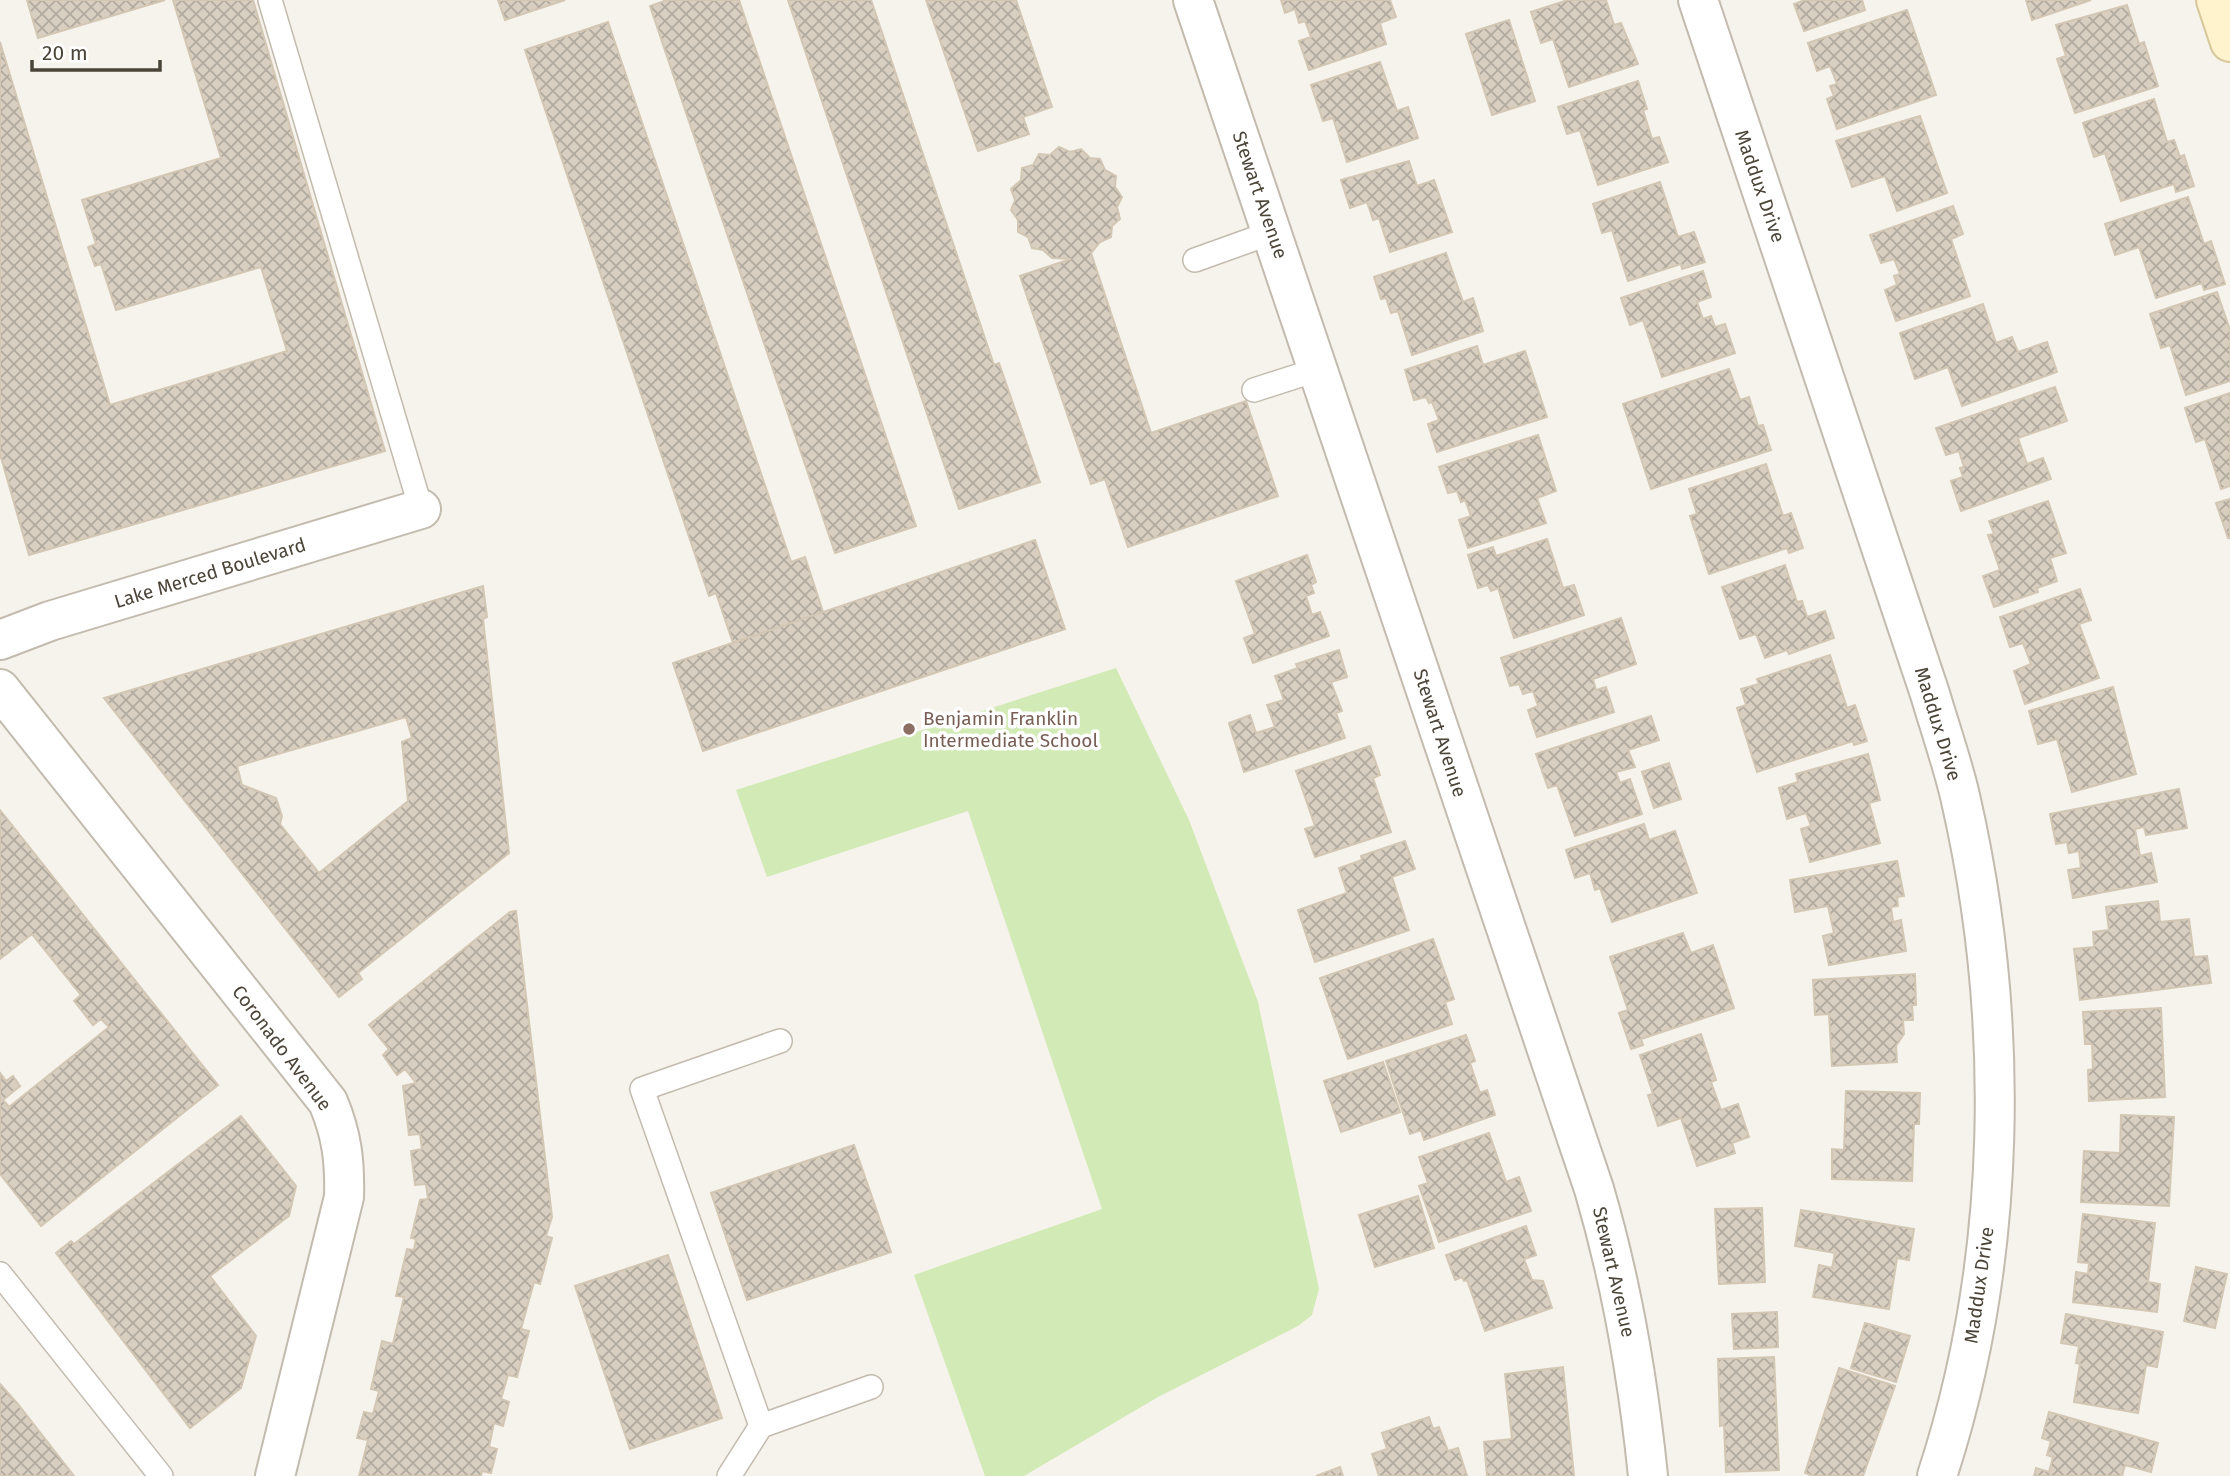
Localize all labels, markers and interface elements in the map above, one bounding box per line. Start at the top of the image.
scale bar [32,28,159,72]
text: 20 m [42,40,88,66]
street label: Maddux Drive [1730,127,1790,245]
street label: Stewart Avenue [1227,128,1293,262]
street label: Lake Merced Boulevard [112,533,308,613]
street label: Maddux Drive [1910,664,1966,784]
street label: Stewart Avenue [1408,666,1472,800]
place label: Benjamin Franklin Intermediate School [923,707,1098,752]
marker: Benjamin Franklin Intermediate School [901,721,917,737]
street label: Coronado Avenue [227,981,337,1115]
street label: Stewart Avenue [1588,1204,1640,1340]
street label: Maddux Drive [1959,1225,1999,1345]

